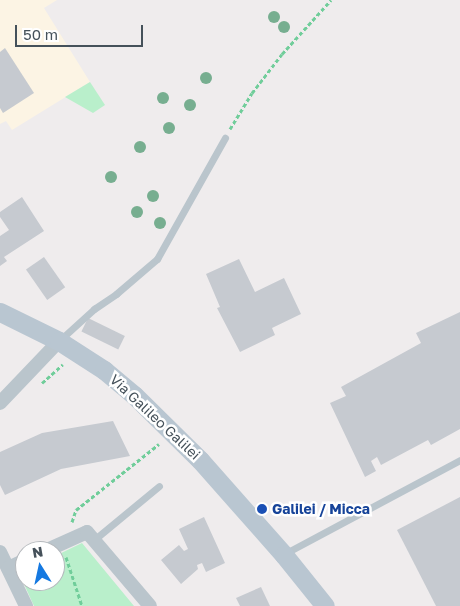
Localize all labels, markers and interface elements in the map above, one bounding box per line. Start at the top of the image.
scale bar [18,15,145,47]
text: 50 m [23,25,58,43]
street label: Via Galileo Galilei [106,371,204,463]
place label: Galilei / Micca [272,501,370,517]
marker: Galilei / Micca [256,503,268,515]
north arrow [15,541,65,591]
text: N [31,542,44,561]

